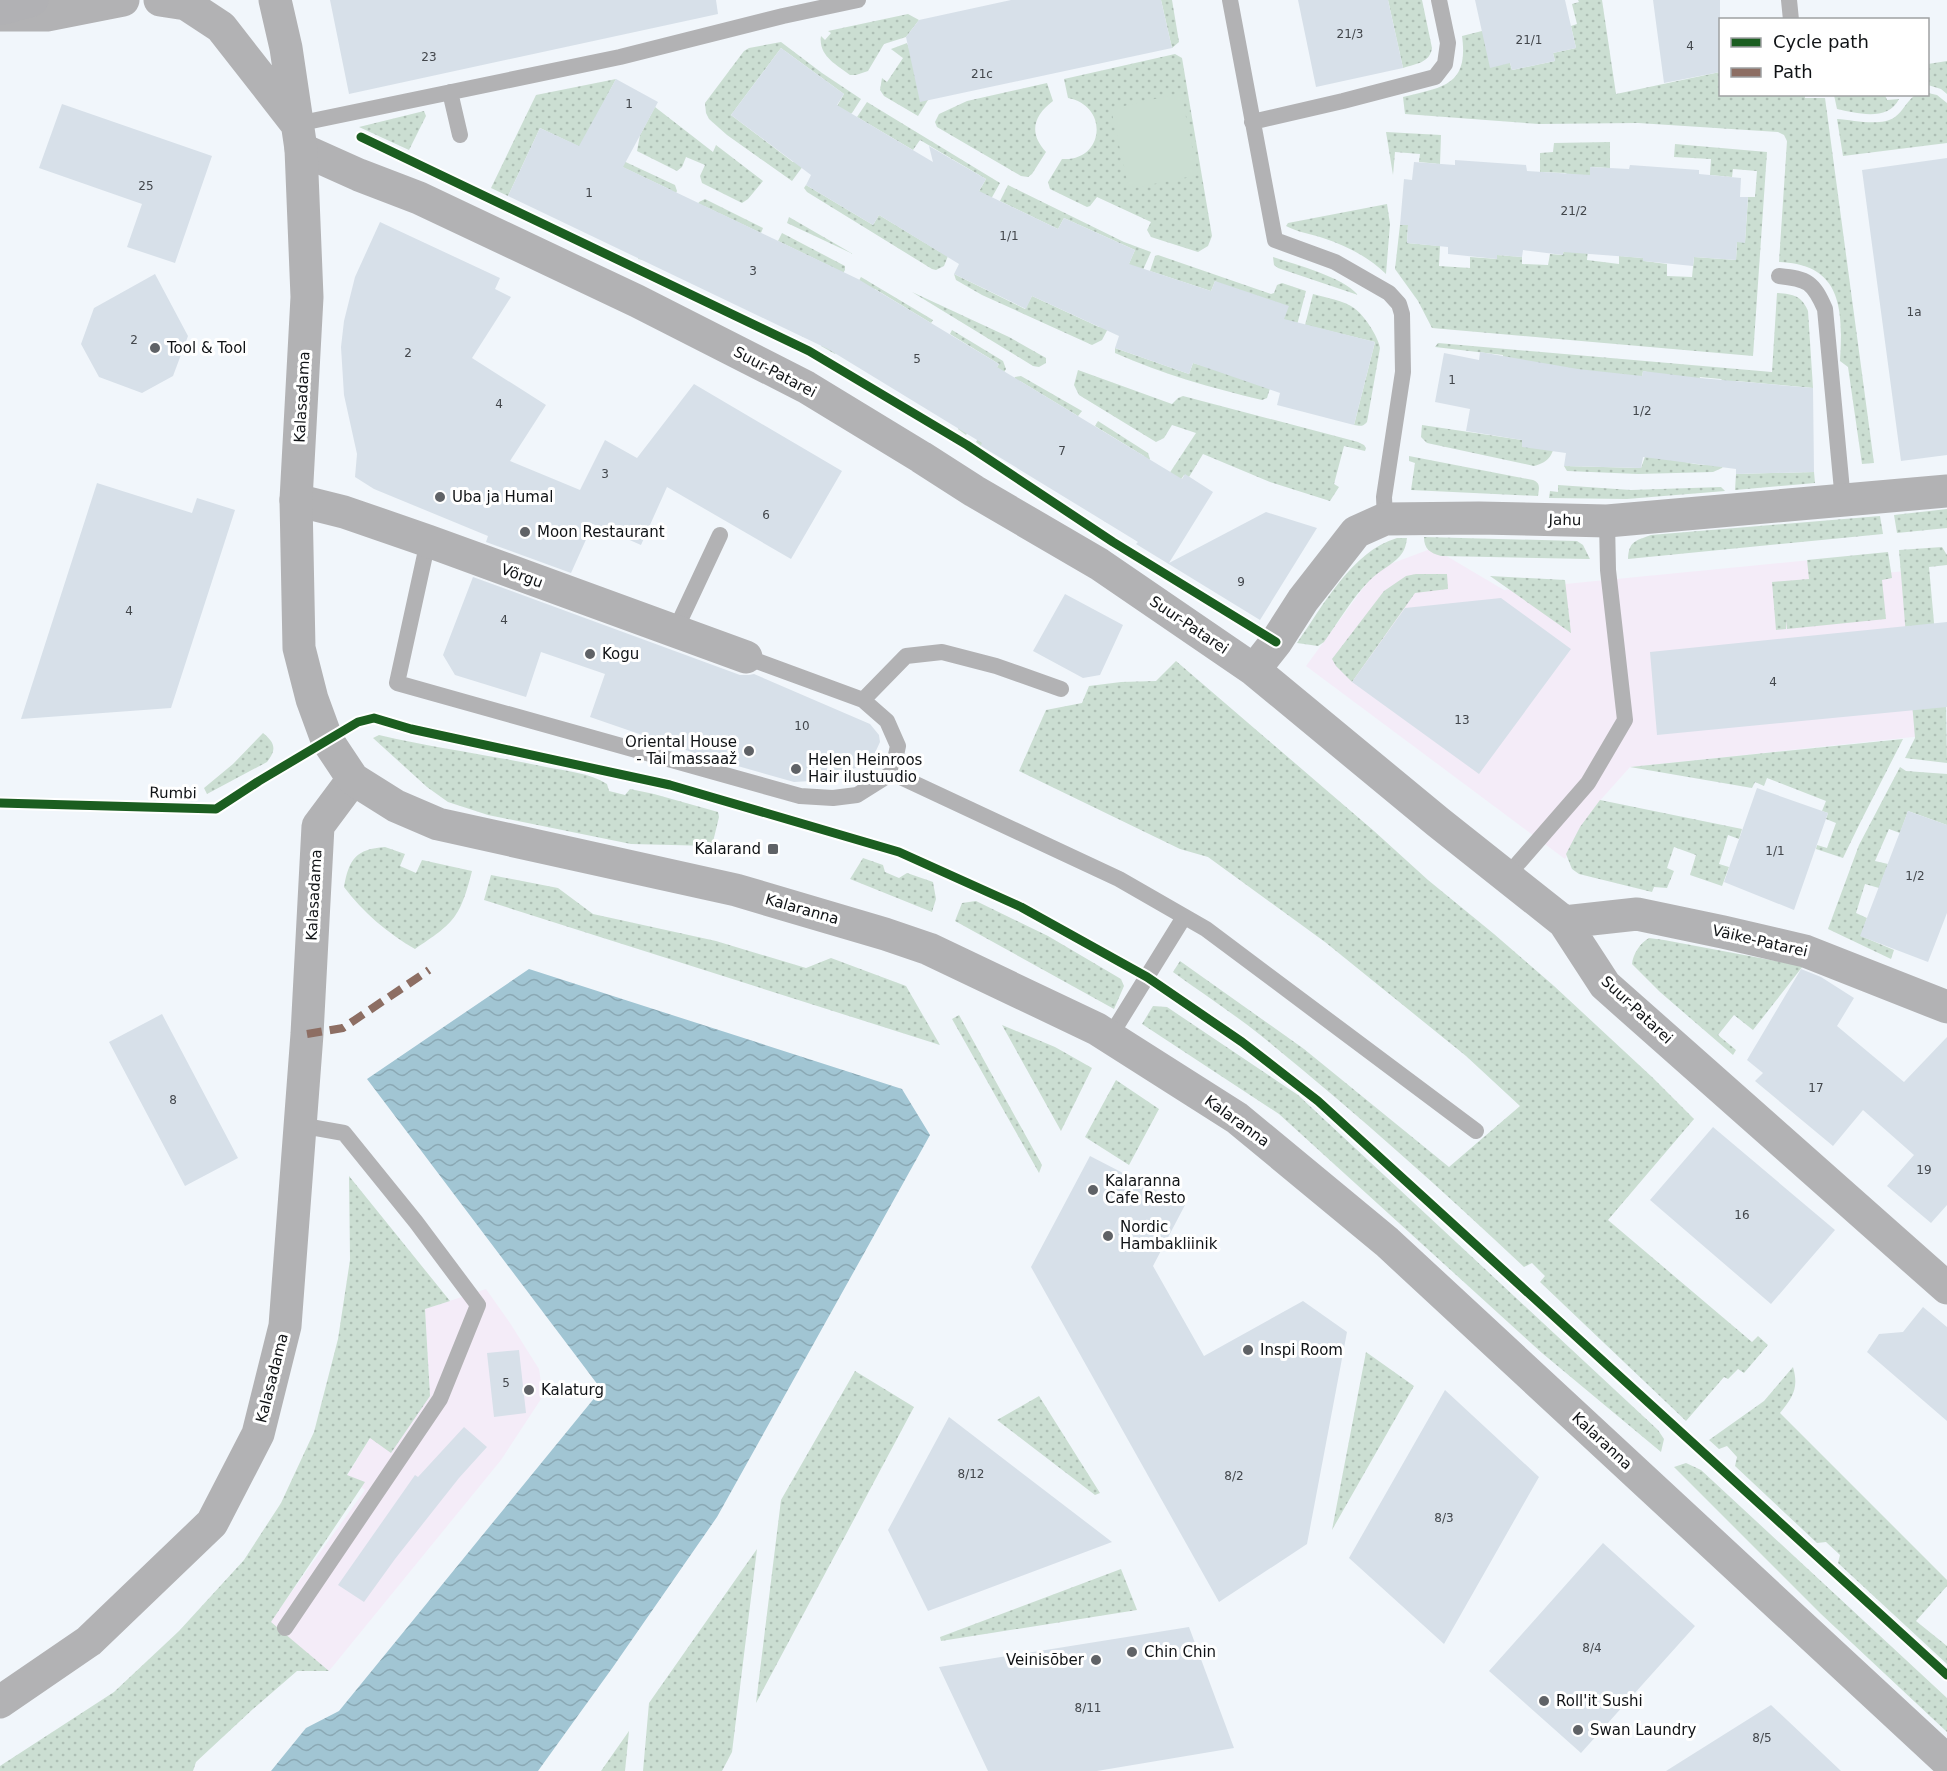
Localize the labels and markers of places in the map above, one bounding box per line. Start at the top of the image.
place label: Tool & Tool [166,339,247,357]
marker: Tool & Tool [148,341,162,355]
place label: Uba ja Humal [452,488,553,506]
marker: Uba ja Humal [433,490,447,504]
place label: Moon Restaurant [537,523,665,541]
marker: Moon Restaurant [518,525,532,539]
place label: Kogu [602,645,639,663]
marker: Kogu [583,647,597,661]
place label: Oriental House - Tai massaaž [625,733,737,768]
marker: Oriental House - Tai massaaž [742,744,756,758]
place label: Helen Heinroos Hair ilustuudio [808,751,923,786]
marker: Helen Heinroos Hair ilustuudio [789,762,803,776]
place label: Kalarand [694,840,761,858]
marker: Kalarand [766,842,780,856]
place label: Kalaranna Cafe Resto [1105,1172,1186,1207]
marker: Kalaranna Cafe Resto [1086,1183,1100,1197]
place label: Nordic Hambakliinik [1120,1218,1218,1253]
marker: Nordic Hambakliinik [1101,1229,1115,1243]
place label: Inspi Room [1260,1341,1343,1359]
marker: Inspi Room [1241,1343,1255,1357]
place label: Kalaturg [541,1381,604,1399]
marker: Kalaturg [522,1383,536,1397]
place label: Chin Chin [1144,1643,1216,1661]
marker: Chin Chin [1125,1645,1139,1659]
place label: Veinisõber [1006,1651,1085,1669]
marker: Veinisõber [1089,1653,1103,1667]
place label: Roll'it Sushi [1556,1692,1643,1710]
marker: Roll'it Sushi [1537,1694,1551,1708]
place label: Swan Laundry [1590,1721,1697,1739]
marker: Swan Laundry [1571,1723,1585,1737]

